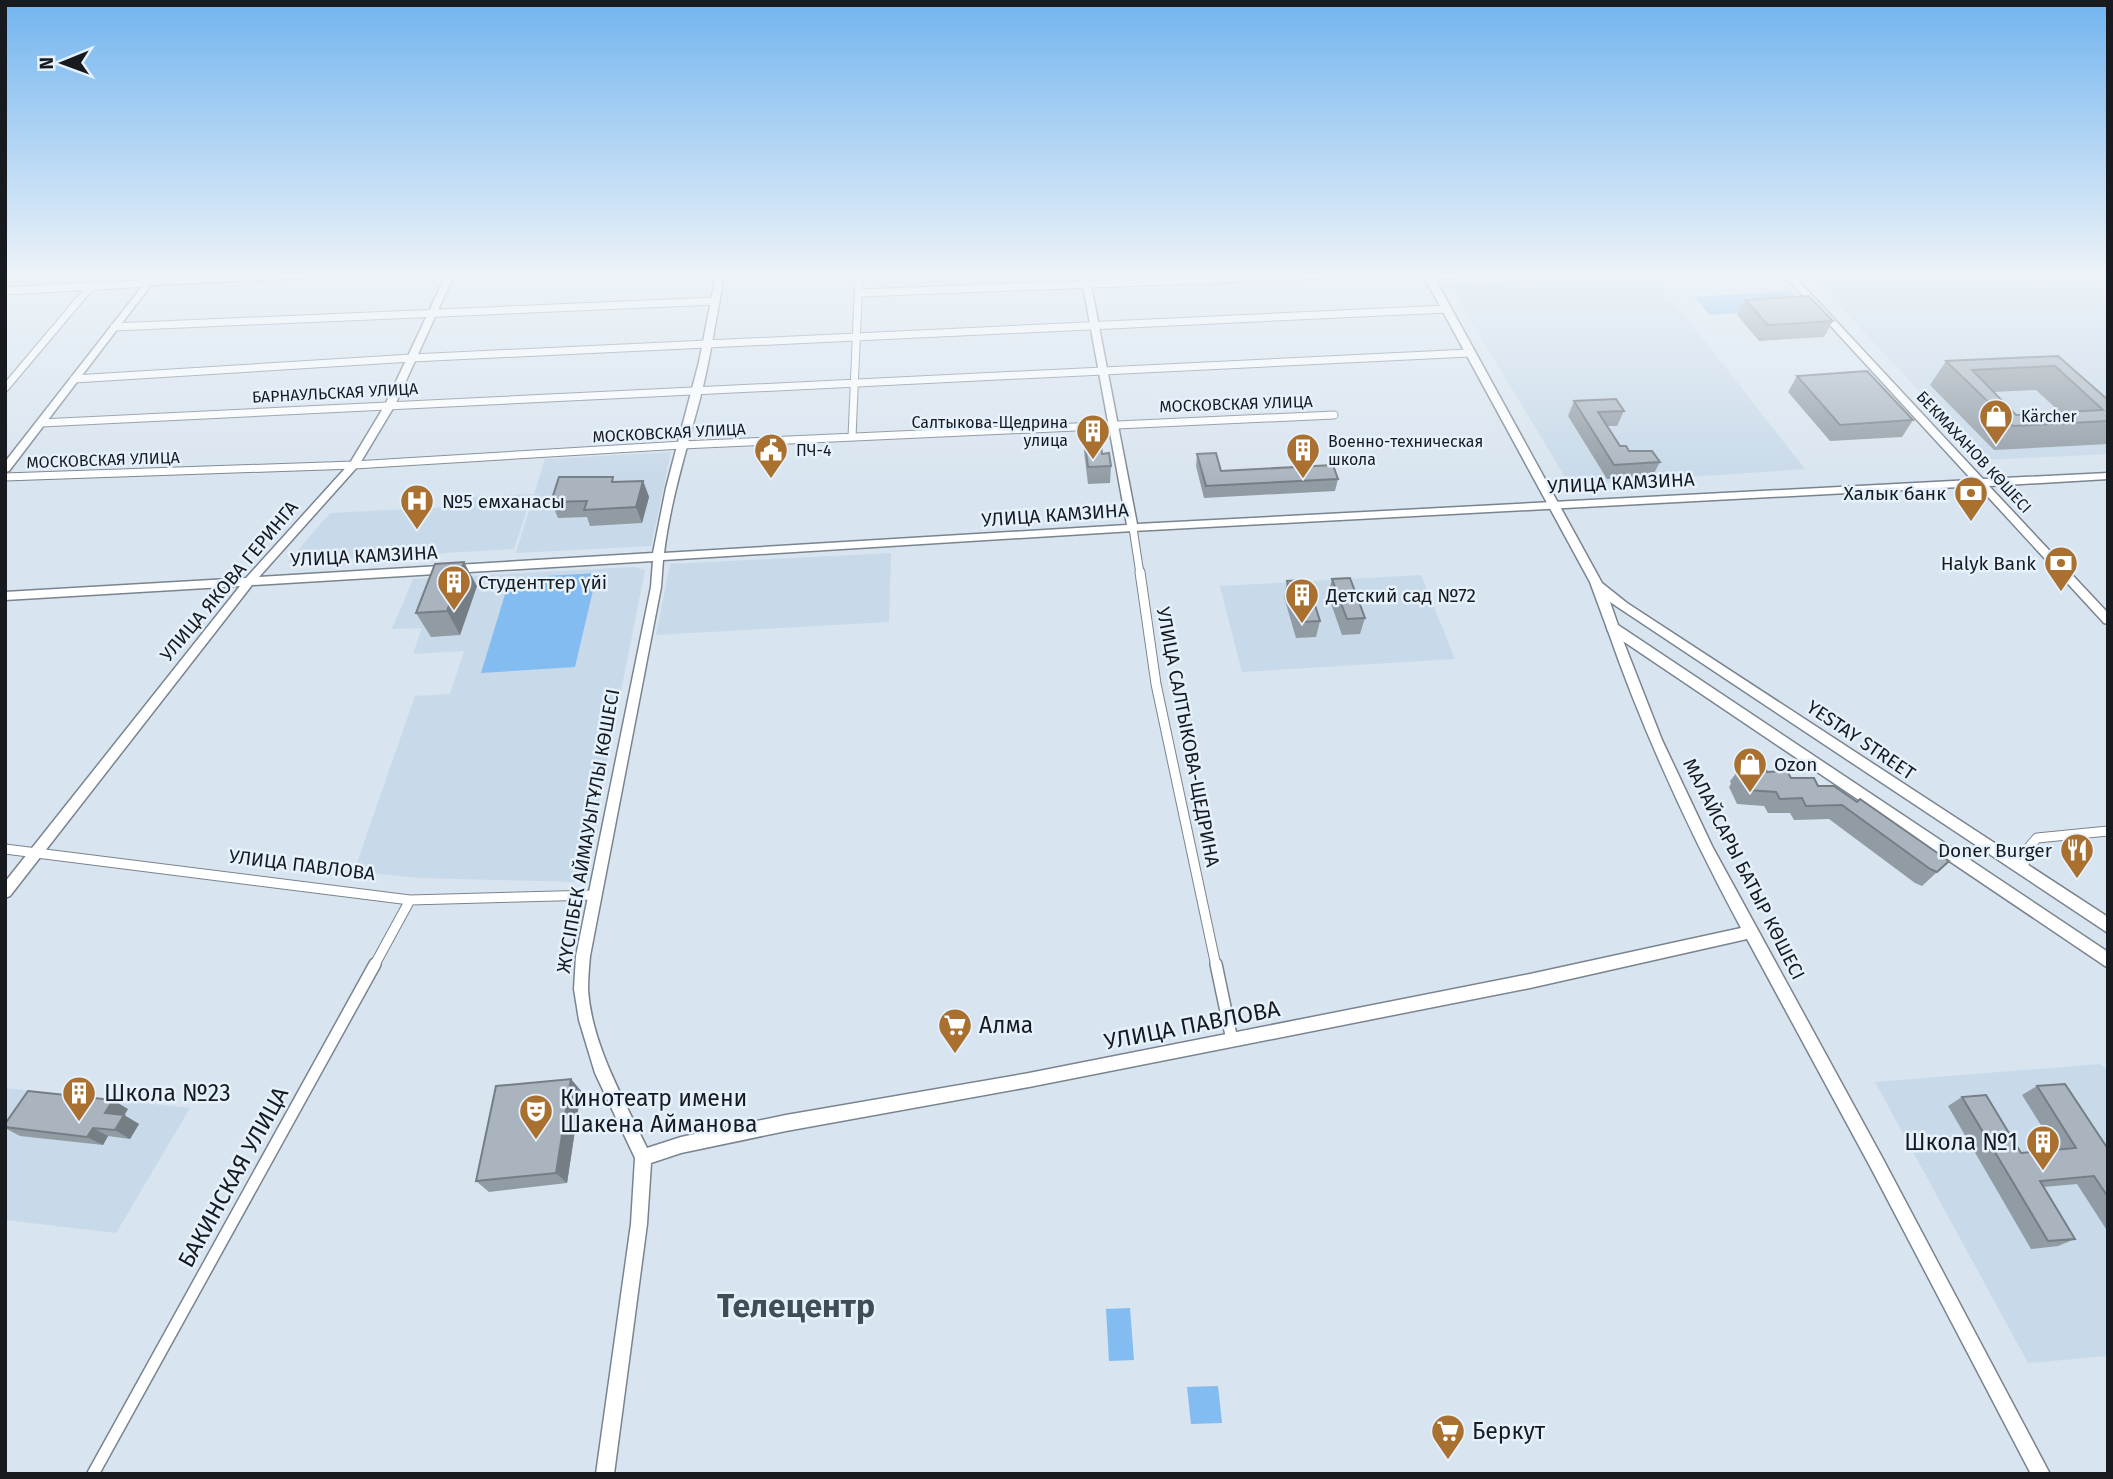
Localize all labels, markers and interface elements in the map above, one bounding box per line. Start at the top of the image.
north arrow [28,28,98,98]
text: N [35,57,58,70]
street label: БАРНАУЛЬСКАЯ УЛИЦА [251,379,419,407]
street label: БЕКМАХАНОВ КӨШЕСІ [1913,387,2035,517]
street label: МОСКОВСКАЯ УЛИЦА [1159,392,1314,416]
shop icon: Kärcher [1977,397,2015,446]
place label: Kärcher [2021,407,2077,426]
building icon: Салтыкова-Щедрина улица [1074,412,1112,461]
place label: Салтыкова-Щедрина улица [911,413,1068,450]
street label: МОСКОВСКАЯ УЛИЦА [592,419,747,447]
public building icon: ПЧ-4 [752,431,790,480]
building icon: Военно-техническая школа [1284,431,1322,480]
place label: Военно-техническая школа [1328,432,1483,469]
place label: ПЧ-4 [796,441,832,460]
street label: МОСКОВСКАЯ УЛИЦА [26,448,181,472]
street label: УЛИЦА КАМЗИНА [1547,468,1695,498]
bank icon: Халык банк [1952,474,1990,523]
hospital icon: №5 емханасы [398,482,436,531]
place label: Халык банк [1843,482,1946,505]
place label: №5 емханасы [442,490,565,513]
street label: УЛИЦА ЯКОВА ГЕРИНГА [155,496,303,666]
street label: УЛИЦА КАМЗИНА [981,498,1129,532]
street label: УЛИЦА КАМЗИНА [290,541,438,571]
bank icon: Halyk Bank [2042,544,2080,593]
place label: Halyk Bank [1941,552,2036,575]
building icon: Студенттер үйі [435,563,473,612]
place label: Студенттер үйі [478,571,607,594]
building icon: Детский сад №72 [1283,576,1321,625]
place label: Детский сад №72 [1325,584,1476,607]
street label: УЛИЦА САЛТЫКОВА-ЩЕДРИНА [1151,605,1225,869]
street label: ЖҮСІПБЕК АЙМАУЫТҰЛЫ КӨШЕСІ [552,687,624,975]
street label: YESTAY STREET [1802,695,1920,785]
shop icon: Ozon [1731,745,1769,794]
place label: Ozon [1774,753,1817,776]
street label: МАЛАЙСАРЫ БАТЫР КӨШЕСІ [1678,755,1810,983]
restaurant icon: Doner Burger [2058,831,2096,880]
place label: Doner Burger [1938,839,2053,862]
street label: УЛИЦА ПАВЛОВА [228,845,377,885]
street label: УЛИЦА ПАВЛОВА [1102,994,1283,1056]
supermarket icon: Алма [936,1006,974,1055]
place label: Алма [979,1011,1033,1039]
building icon: Школа №23 [60,1074,98,1123]
place label: Школа №23 [104,1079,231,1107]
street label: БАКИНСКАЯ УЛИЦА [172,1081,295,1272]
place label: Кинотеатр имени Шакена Айманова [560,1084,758,1138]
theatre icon: Кинотеатр имени Шакена Айманова [517,1092,555,1141]
building icon: Школа №1 [2024,1123,2062,1172]
place label: Школа №1 [1904,1128,2018,1156]
district label: Телецентр [717,1287,875,1325]
supermarket icon: Беркут [1429,1412,1467,1461]
place label: Беркут [1472,1417,1546,1445]

